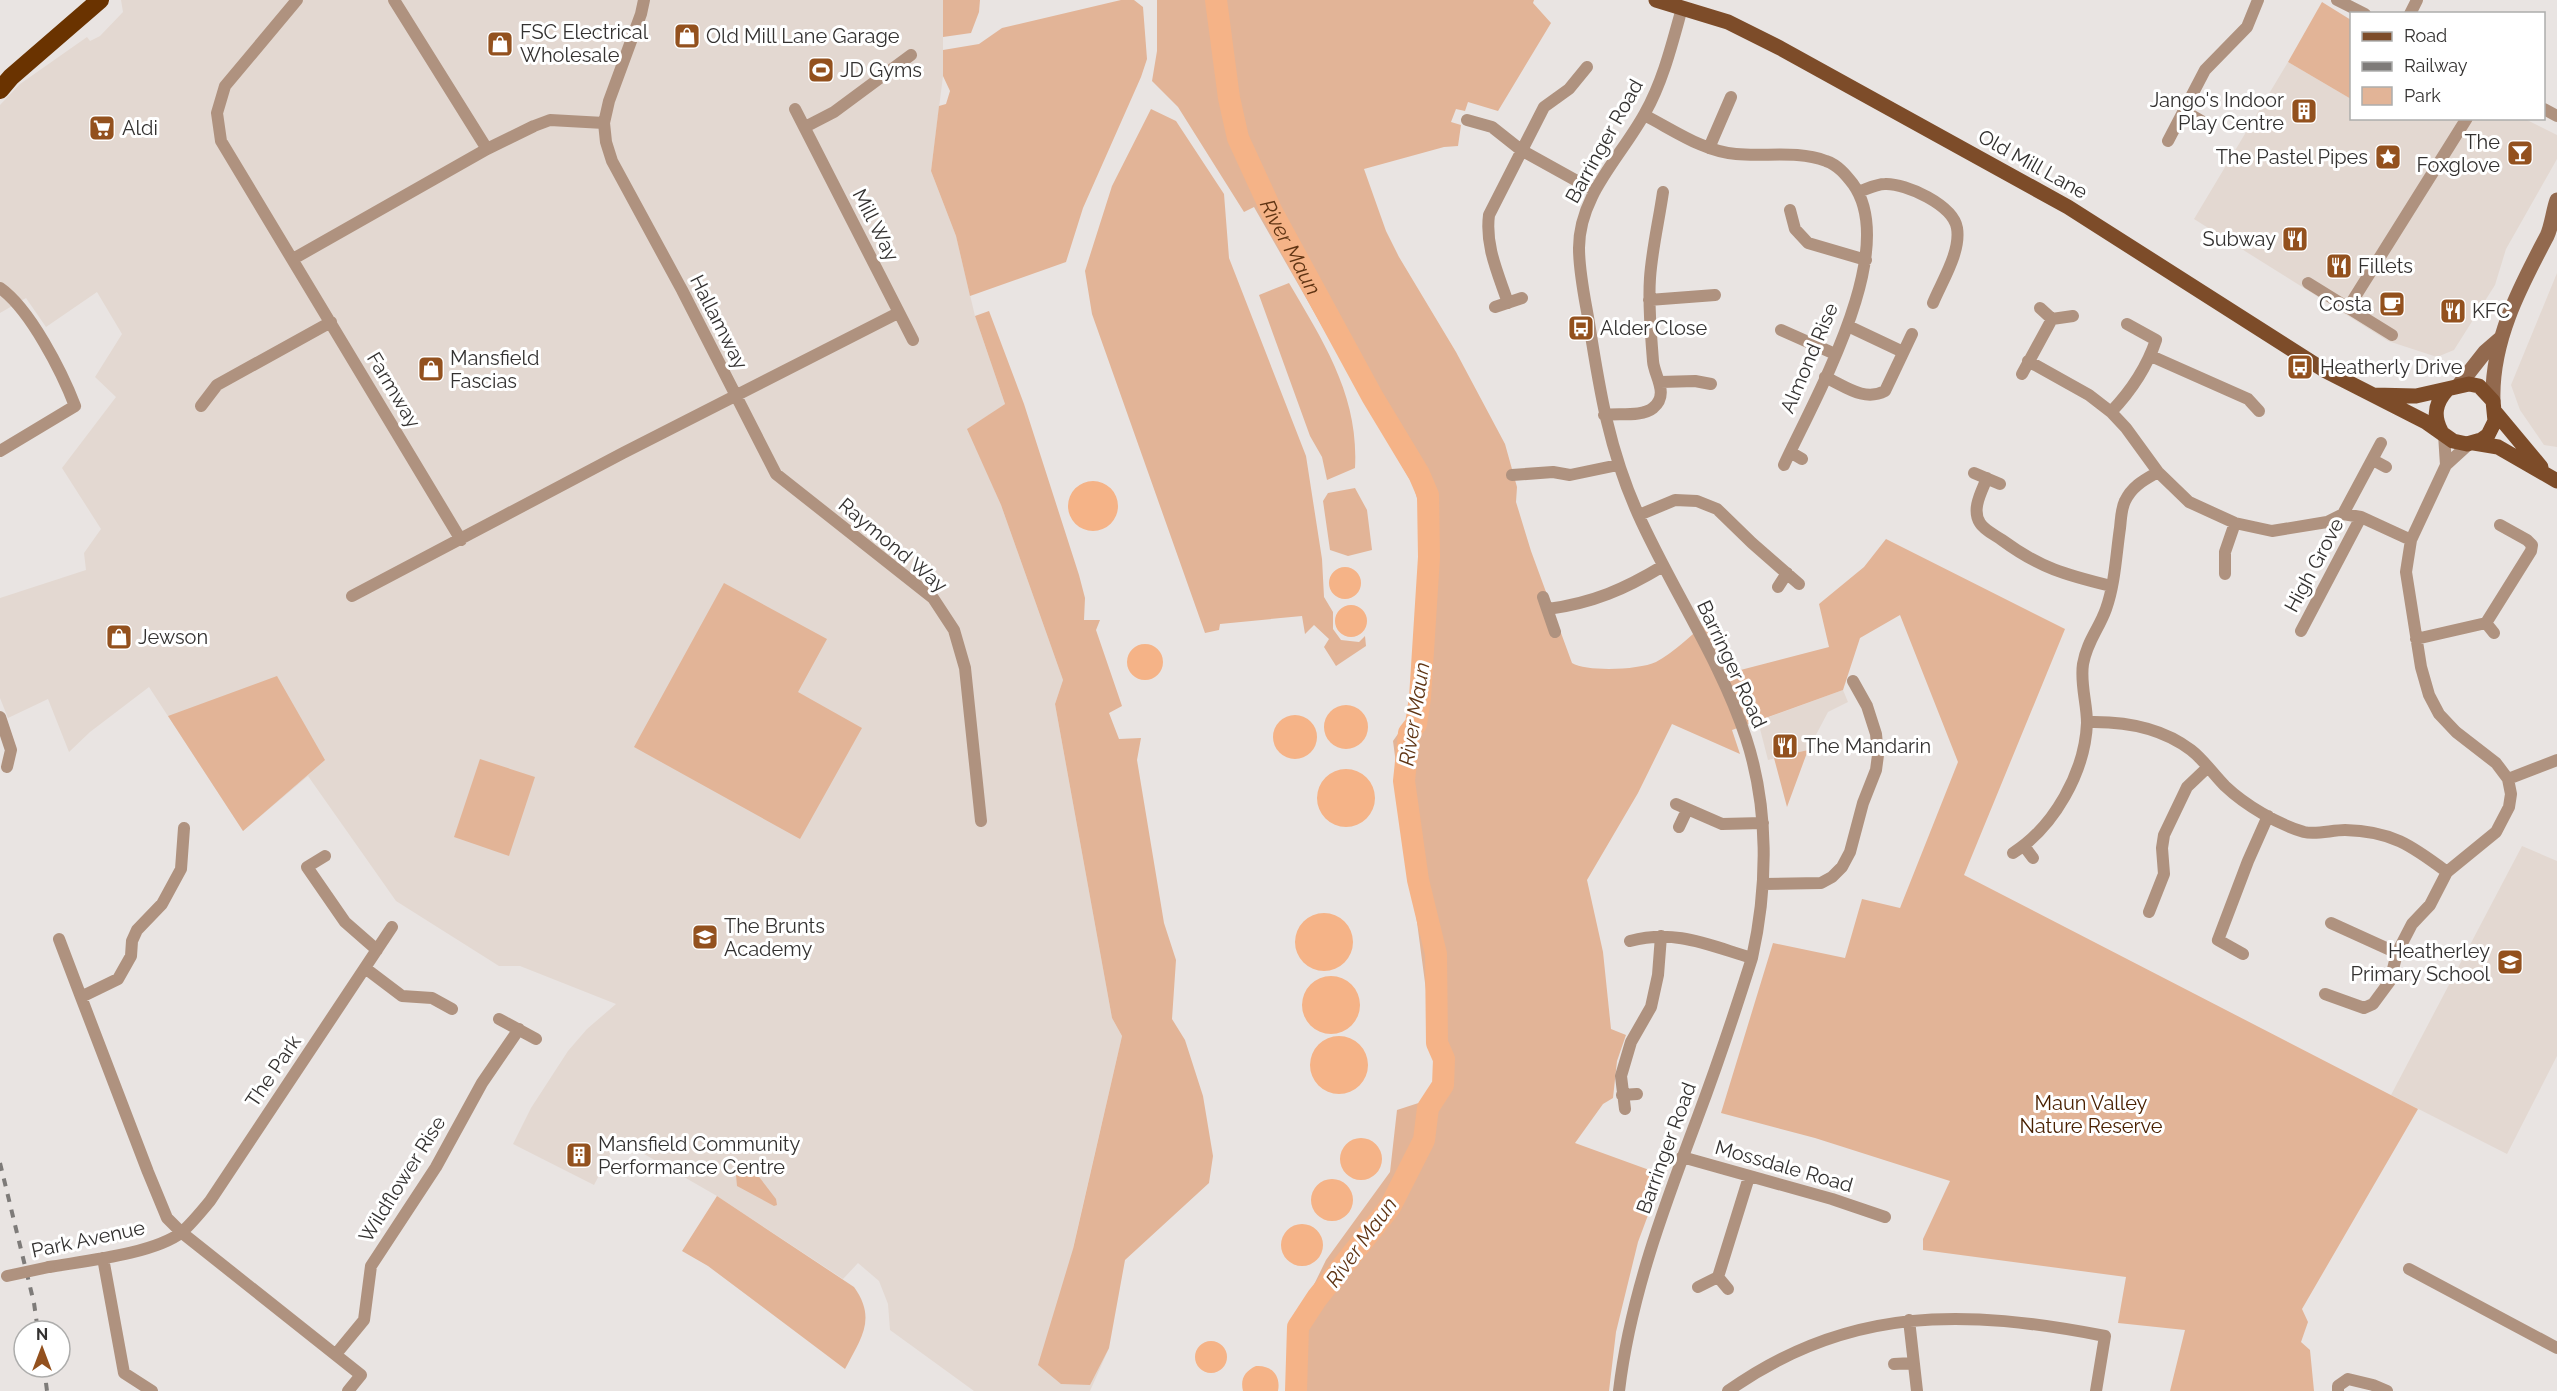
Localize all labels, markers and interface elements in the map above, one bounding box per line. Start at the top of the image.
legend [2350,12,2545,120]
place label: FSC Electrical Wholesale [520,20,649,67]
shop icon: Old Mill Lane Garage [672,21,702,51]
place label: Old Mill Lane Garage [706,24,900,48]
text: Road [2404,25,2447,46]
shop icon: FSC Electrical Wholesale [485,29,515,59]
sports icon: JD Gyms [806,55,836,85]
text: Railway [2404,55,2468,76]
place label: JD Gyms [840,58,922,82]
street label: Barringer Road [1560,75,1648,207]
text: Park [2404,85,2441,106]
place label: Jango's Indoor Play Centre [2150,88,2284,135]
building icon: Jango's Indoor Play Centre [2289,96,2319,126]
supermarket icon: Aldi [87,113,117,143]
place label: Aldi [122,116,158,140]
street label: Old Mill Lane [1974,124,2092,204]
place label: The Foxglove [2416,130,2500,177]
bar icon: The Foxglove [2505,138,2535,168]
place icon: The Pastel Pipes [2373,142,2403,172]
place label: The Pastel Pipes [2216,145,2368,169]
street label: Mill Way [848,185,904,265]
water label: River Maun [1255,195,1327,299]
restaurant icon: Subway [2280,224,2310,254]
place label: Subway [2203,227,2276,251]
restaurant icon: Fillets [2324,251,2354,281]
place label: Fillets [2358,254,2413,278]
street label: Hallamway [685,271,753,373]
cafe icon: Costa [2377,289,2407,319]
place label: Costa [2319,292,2372,316]
restaurant icon: KFC [2438,296,2468,326]
street label: Almond Rise [1775,299,1843,417]
place label: KFC [2472,299,2510,323]
bus stop icon: Alder Close [1566,313,1596,343]
place label: Alder Close [1600,316,1708,340]
place label: Mansfield Fascias [450,346,539,393]
street label: Farmway [362,348,426,432]
bus stop icon: Heatherly Drive [2285,352,2315,382]
shop icon: Mansfield Fascias [416,354,446,384]
place label: Heatherly Drive [2320,355,2463,379]
street label: Raymond Way [834,493,952,597]
street label: High Grove [2279,514,2349,616]
street label: Barringer Road [1692,596,1772,732]
shop icon: Jewson [104,622,134,652]
place label: Jewson [138,625,208,649]
water label: River Maun [1393,660,1435,768]
restaurant icon: The Mandarin [1770,731,1800,761]
place label: The Mandarin [1804,734,1931,758]
place label: The Brunts Academy [724,914,825,961]
school or university icon: The Brunts Academy [690,922,720,952]
place label: Heatherley Primary School [2350,939,2491,986]
school or university icon: Heatherley Primary School [2495,947,2525,977]
street label: The Park [240,1030,306,1112]
street label: Barringer Road [1631,1079,1701,1217]
park label: Maun Valley Nature Reserve [2019,1091,2163,1138]
street label: Wildflower Rise [354,1111,451,1247]
place label: Mansfield Community Performance Centre [598,1132,800,1179]
street label: Mossdale Road [1712,1135,1856,1197]
building icon: Mansfield Community Performance Centre [564,1140,594,1170]
water label: River Maun [1320,1192,1402,1292]
street label: Park Avenue [29,1215,147,1263]
north arrow [12,1319,72,1379]
text: N [36,1325,48,1344]

